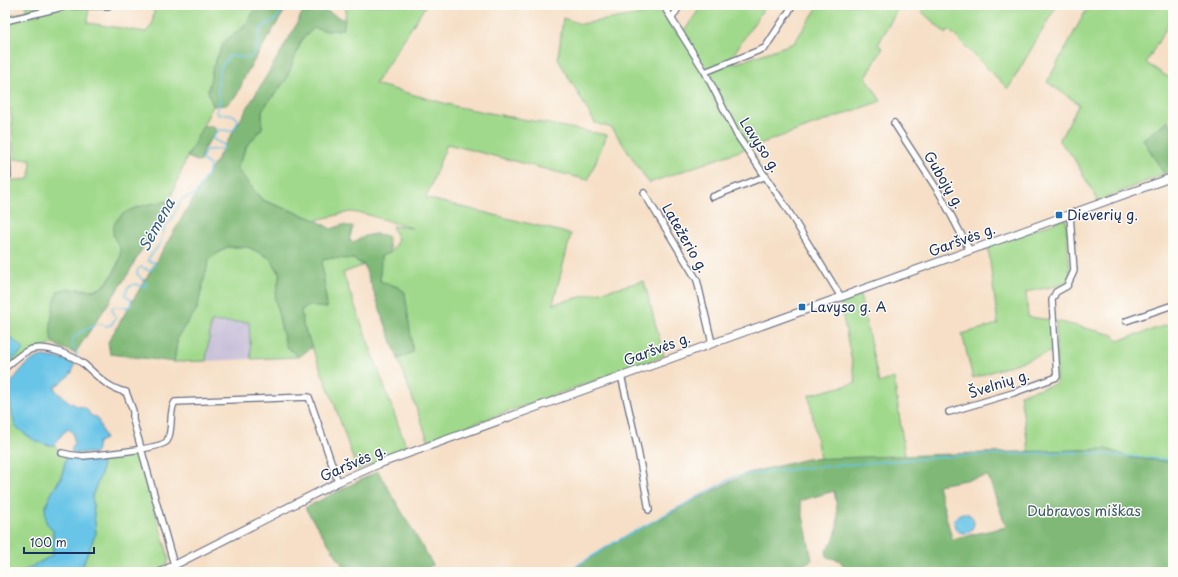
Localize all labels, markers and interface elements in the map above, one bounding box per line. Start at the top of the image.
street label: Lavyso g. [735,113,786,176]
street label: Gubojų g. [919,147,970,212]
water label: Sėmena [132,193,180,255]
street label: Latežerio g. [657,199,714,276]
place label: Dieverių g. [1067,204,1138,225]
marker: Dieverių g. [1054,210,1064,220]
street label: Garšvės g. [925,218,998,261]
place label: Lavyso g. A [810,296,887,317]
marker: Lavyso g. A [797,302,807,312]
street label: Garšvės g. [620,327,693,370]
street label: Švelnių g. [966,364,1032,403]
street label: Garšvės g. [317,439,389,486]
park label: Dubravos miškas [1027,500,1141,521]
scale bar [24,529,94,555]
text: 100 m [30,533,67,551]

